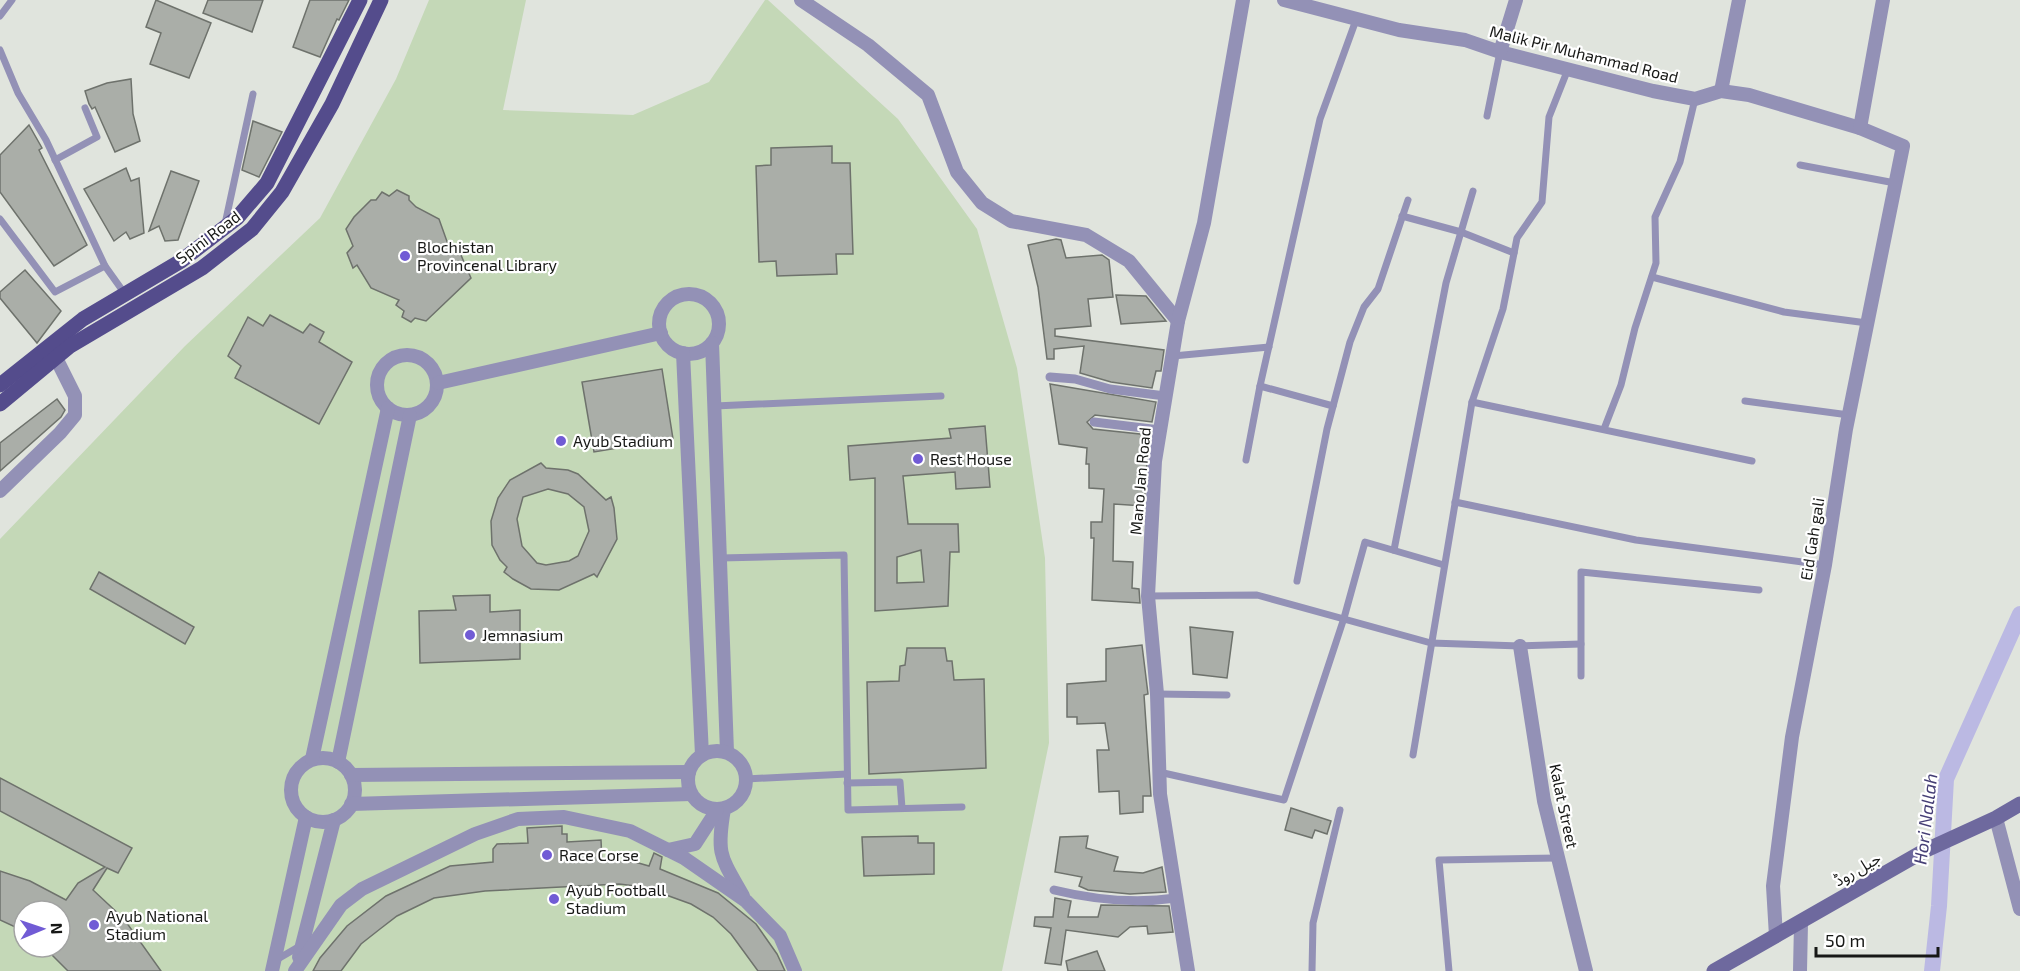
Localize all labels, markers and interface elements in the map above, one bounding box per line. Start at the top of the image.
street label: Malik Pir Muhammad Road [1488,21,1680,86]
street label: Spini Road [172,206,244,267]
place label: Blochistan Provincenal Library [417,237,558,274]
marker: Blochistan Provincenal Library [398,249,412,263]
street label: Mano Jan Road [1125,426,1154,536]
place label: Ayub Stadium [573,431,673,450]
marker: Ayub Stadium [554,434,568,448]
place label: Rest House [930,449,1012,468]
marker: Rest House [911,452,925,466]
street label: Eid Gah gali [1796,496,1827,582]
place label: Jemnasium [482,625,563,644]
marker: Jemnasium [463,628,477,642]
street label: Kalat Street [1546,762,1583,850]
water label: Hori Nallah [1908,772,1942,866]
place label: Race Corse [559,845,639,864]
marker: Race Corse [540,848,554,862]
street label: جیل روڈ [1830,848,1884,890]
place label: Ayub Football Stadium [566,880,666,917]
marker: Ayub Football Stadium [547,892,561,906]
north arrow [12,899,72,959]
place label: Ayub National Stadium [106,906,208,943]
marker: Ayub National Stadium [87,918,101,932]
scale bar [1816,920,1938,958]
text: N [48,922,67,935]
text: 50 m [1825,929,1865,951]

